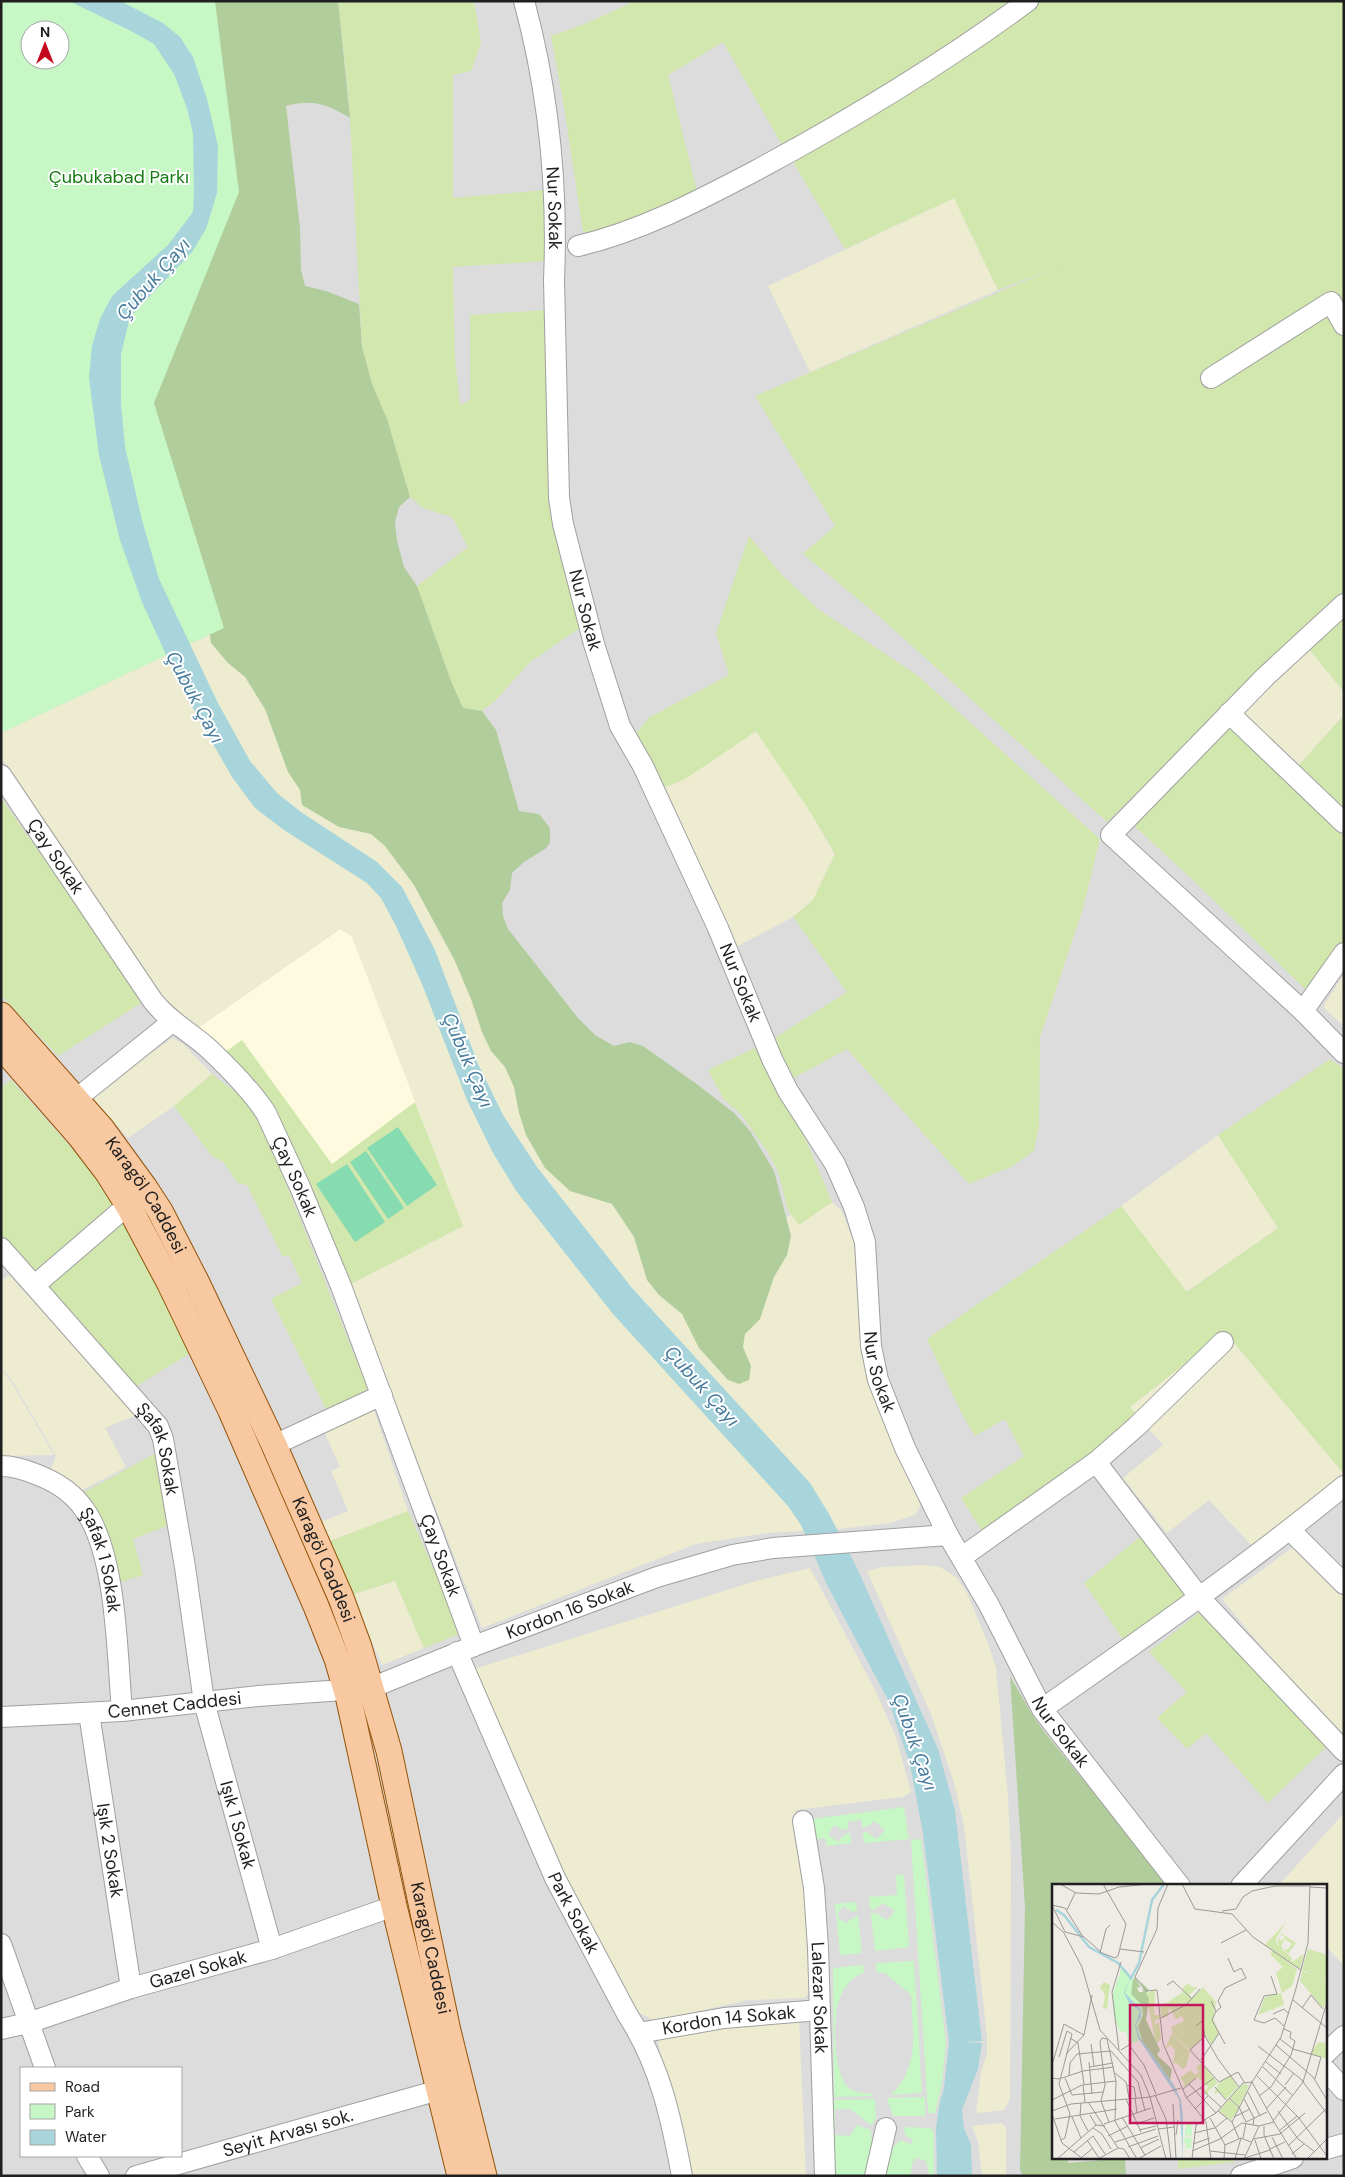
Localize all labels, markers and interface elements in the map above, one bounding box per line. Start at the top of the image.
north arrow [20,20,70,70]
text: N [40,23,50,41]
park label: Çubukabad Parkı [49,165,189,189]
street label: Nur Sokak [540,166,567,250]
water label: Çubuk Çayı [110,233,196,325]
street label: Nur Sokak [563,567,607,654]
water label: Çubuk Çayı [160,647,230,747]
street label: Çay Sokak [22,814,90,899]
street label: Nur Sokak [714,940,768,1026]
water label: Çubuk Çayı [437,1009,499,1111]
street label: Karagöl Caddesi [100,1132,192,1258]
street label: Çay Sokak [266,1132,323,1221]
street label: Nur Sokak [858,1331,902,1416]
water label: Çubuk Çayı [659,1340,745,1432]
street label: Şafak Sokak [131,1397,184,1497]
street label: Karagöl Caddesi [286,1493,361,1626]
street label: Şafak 1 Sokak [74,1502,126,1614]
street label: Çay Sokak [414,1511,467,1600]
street label: Kordon 16 Sokak [503,1575,637,1645]
street label: Cennet Caddesi [107,1686,243,1724]
water label: Çubuk Çayı [887,1690,943,1794]
street label: Nur Sokak [1026,1693,1095,1772]
street label: Işık 1 Sokak [214,1778,261,1872]
street label: Işık 2 Sokak [91,1801,129,1899]
street label: Park Sokak [542,1869,605,1958]
street label: Karagöl Caddesi [405,1880,456,2016]
inset map [1052,1884,1328,2160]
street label: Lalezar Sokak [806,1941,833,2054]
street label: Gazel Sokak [147,1945,249,1994]
street label: Kordon 14 Sokak [660,2000,797,2041]
legend [20,2067,182,2157]
text: Road [65,2077,100,2097]
text: Park [65,2102,95,2122]
street label: Seyit Arvası sok. [220,2103,356,2163]
text: Water [65,2127,107,2147]

